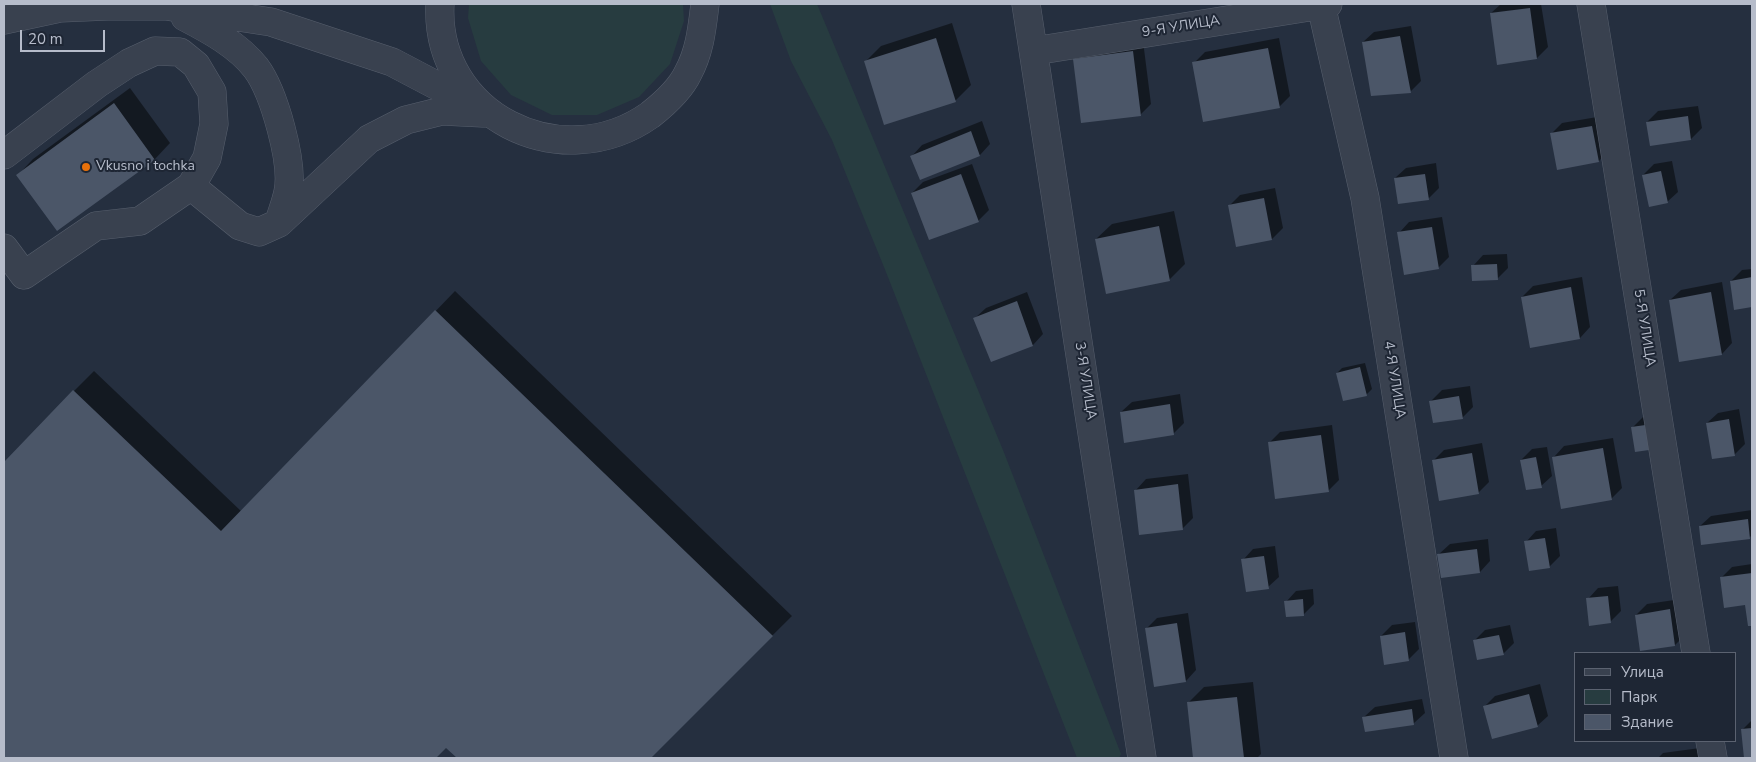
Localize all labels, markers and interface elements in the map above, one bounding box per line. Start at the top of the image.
street label: 9-Я УЛИЦА [1141,13,1221,41]
scale bar [22,20,108,52]
text: 20 m [28,29,63,49]
place label: Vkusno i tochka [96,159,195,175]
marker: Vkusno i tochka [80,161,92,173]
street label: 5-Я УЛИЦА [1630,288,1658,368]
street label: 4-Я УЛИЦА [1380,340,1408,420]
street label: 3-Я УЛИЦА [1071,341,1099,421]
legend [1574,652,1736,742]
text: Улица [1621,662,1664,682]
text: Парк [1621,687,1657,707]
text: Здание [1621,712,1673,732]

